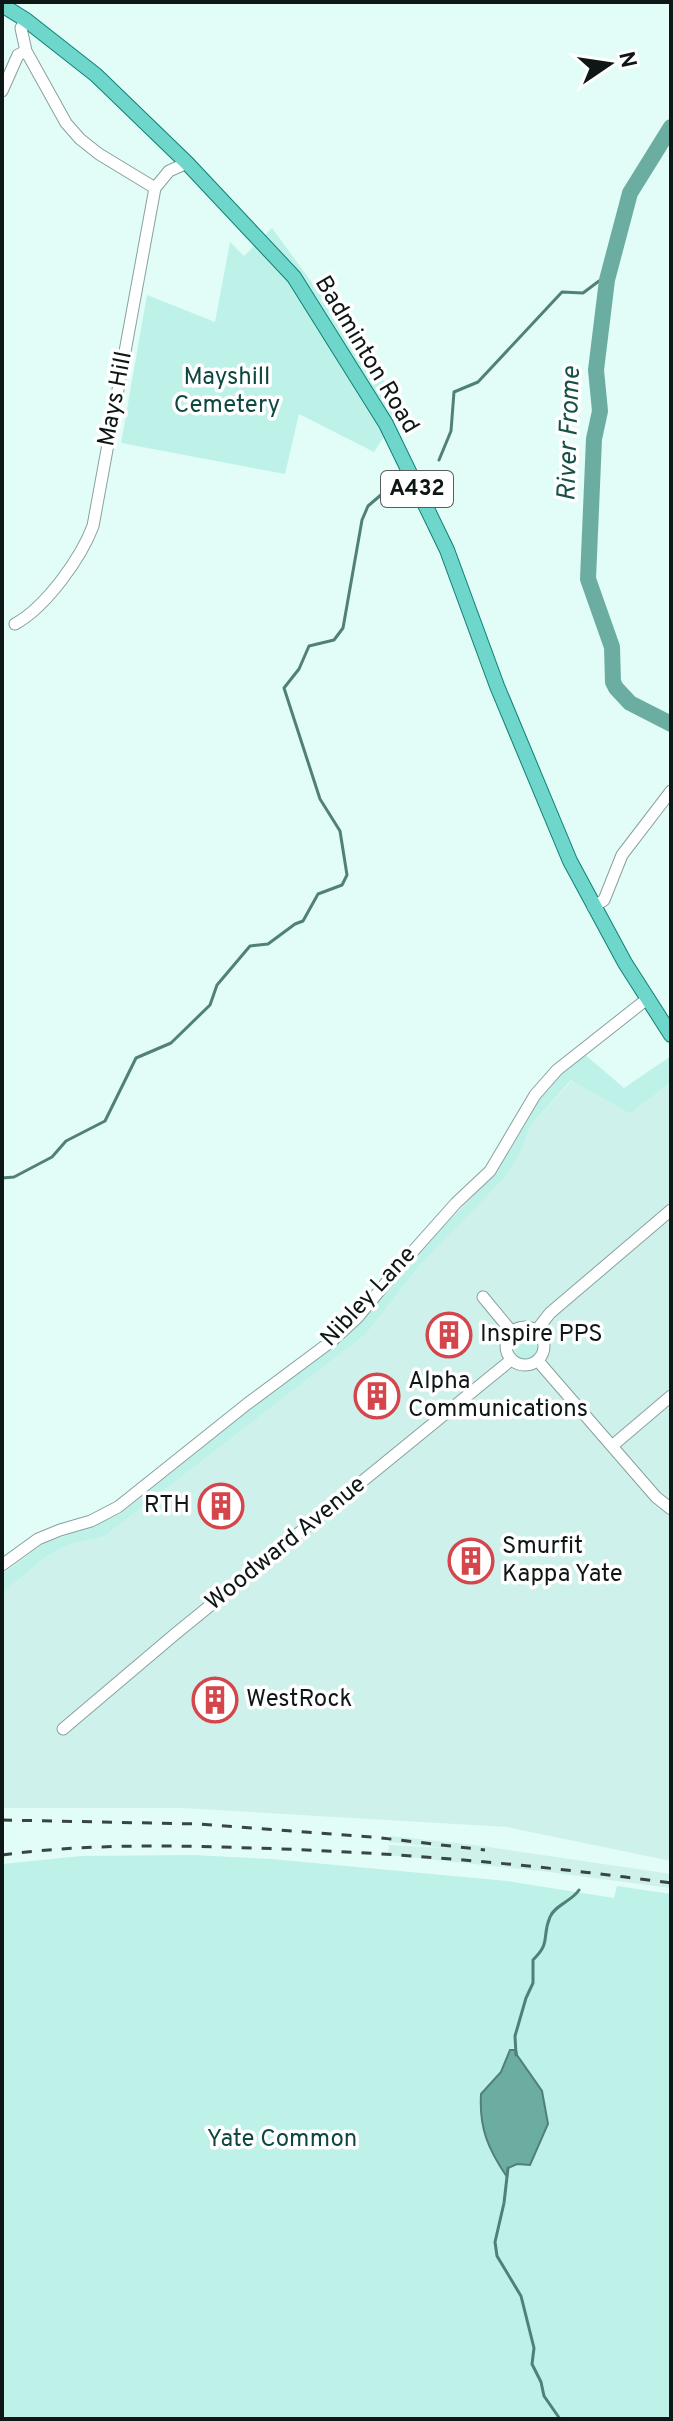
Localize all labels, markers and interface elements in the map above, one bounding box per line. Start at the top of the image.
north arrow [569,24,649,104]
text: N [611,49,641,71]
street label: Badminton Road [307,271,425,439]
street label: Mays Hill [92,349,140,449]
park label: Mayshill Cemetery [174,363,280,421]
water label: River Frome [551,365,589,502]
road number: A432 [381,471,453,507]
street label: Nibley Lane [315,1240,423,1354]
building icon: Inspire PPS [425,1311,473,1359]
place label: Inspire PPS [480,1320,603,1350]
place label: Alpha Communications [408,1367,588,1425]
building icon: Alpha Communications [353,1372,401,1420]
street label: Woodward Avenue [200,1470,372,1618]
building icon: RTH [197,1482,245,1530]
place label: RTH [144,1491,190,1521]
place label: Smurfit Kappa Yate [502,1532,623,1590]
building icon: Smurfit Kappa Yate [447,1537,495,1585]
building icon: WestRock [191,1676,239,1724]
place label: WestRock [246,1685,352,1715]
park label: Yate Common [207,2125,357,2155]

